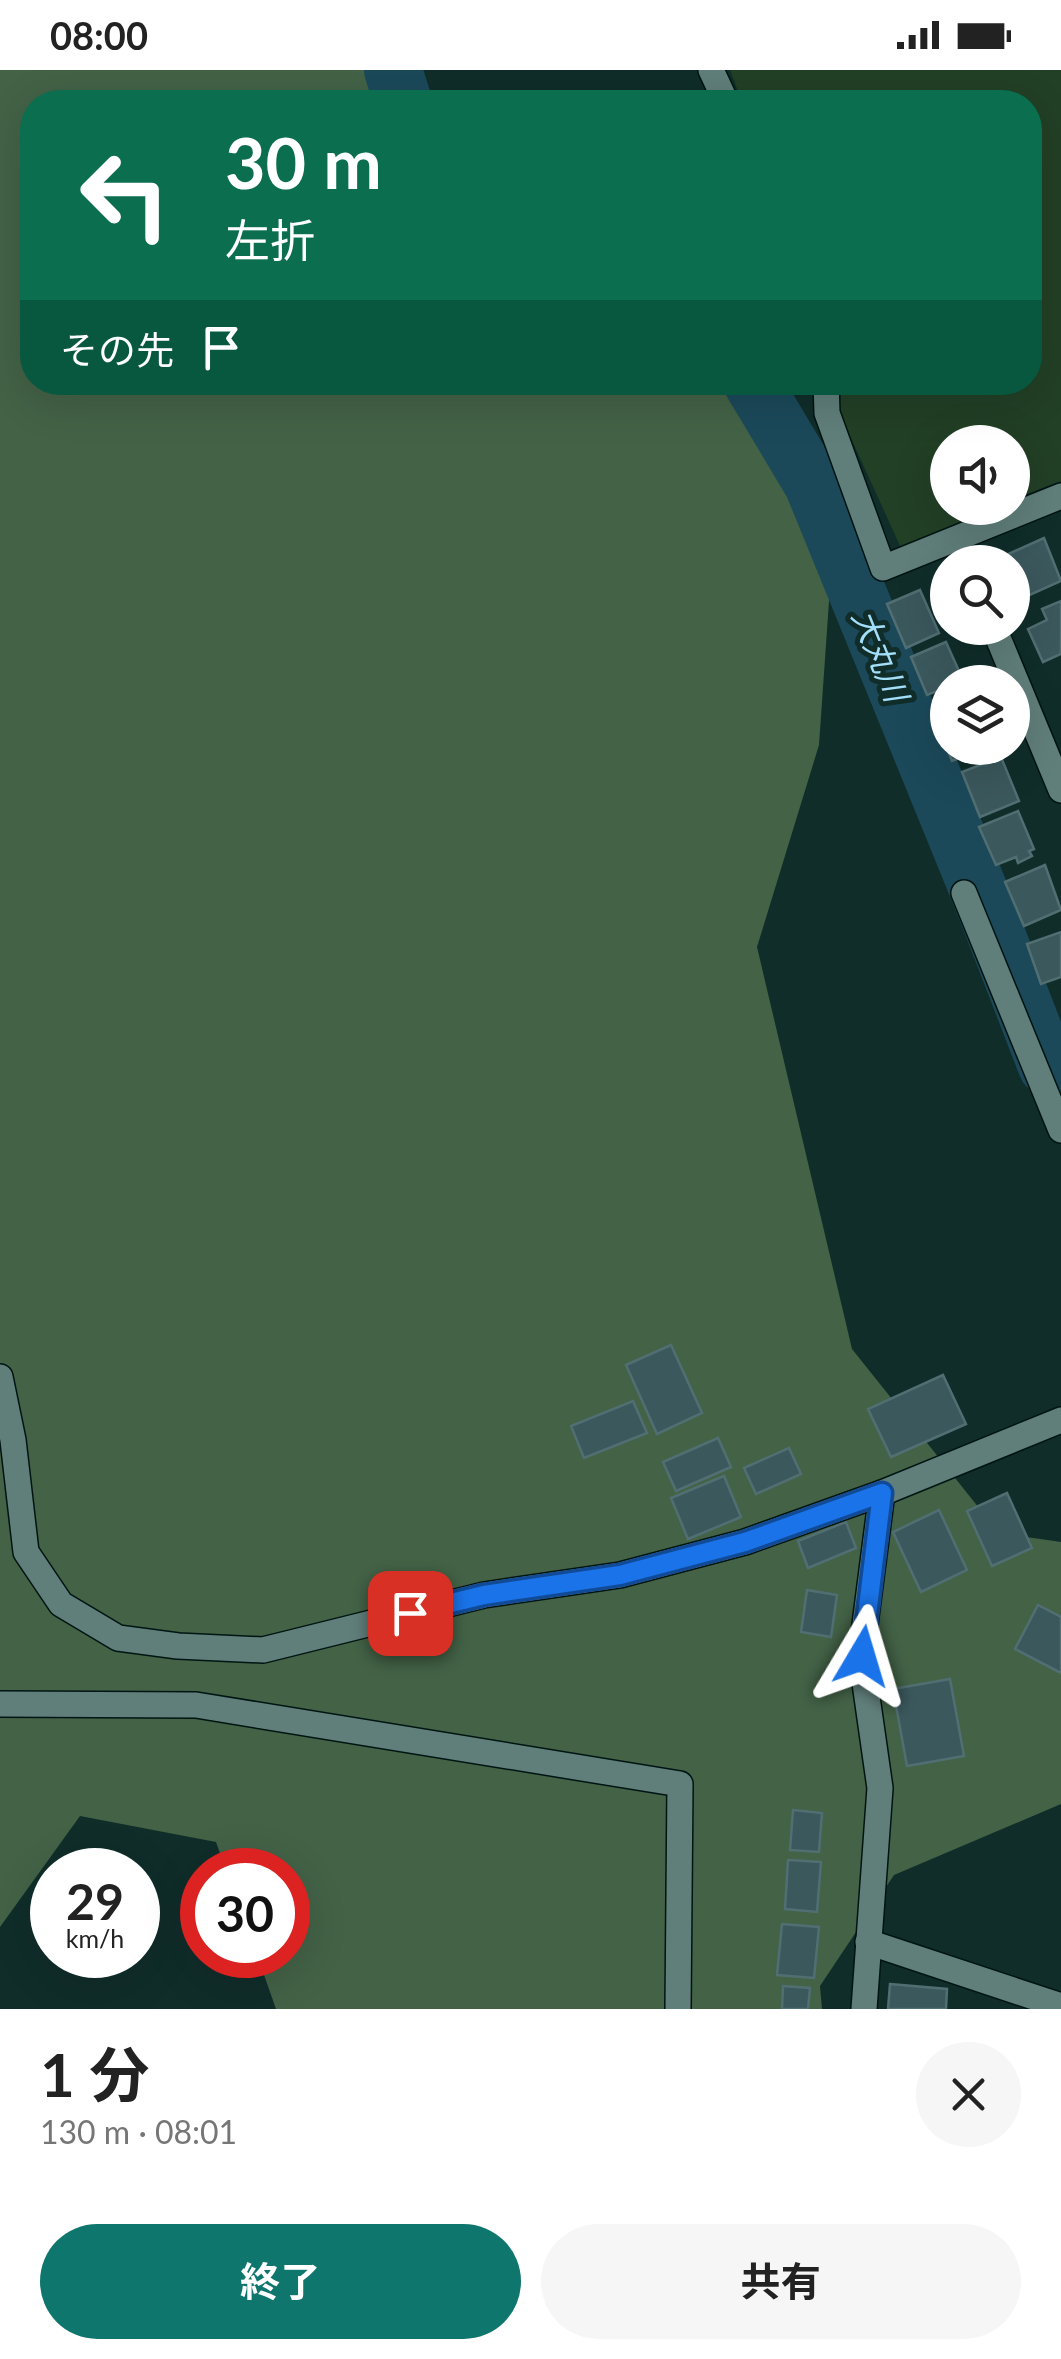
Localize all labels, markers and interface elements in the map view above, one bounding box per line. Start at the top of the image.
text: 08:00 [50,12,148,58]
text: 30 m [225,120,382,204]
icon: left [60,130,190,260]
text: 左折 [225,213,315,267]
icon: arrive [194,320,249,375]
text: その先 [60,326,174,372]
map controls [930,425,1030,765]
button: sound [930,425,1030,525]
button: search [930,545,1030,645]
water label: 大丸川 [845,603,918,710]
button: layers [930,665,1030,765]
pin [368,1571,453,1656]
icon: arrive [383,1586,438,1641]
position arrow [810,1604,914,1708]
speed limit sign: 30 [180,1848,310,1978]
text: 29 [66,1871,124,1931]
text: km/h [66,1923,124,1953]
text: 1 分 [40,2038,149,2110]
button: close [916,2042,1021,2147]
text: 130 m · 08:01 [40,2112,237,2151]
button: 終了 [40,2224,521,2339]
button: 共有 [541,2224,1021,2339]

